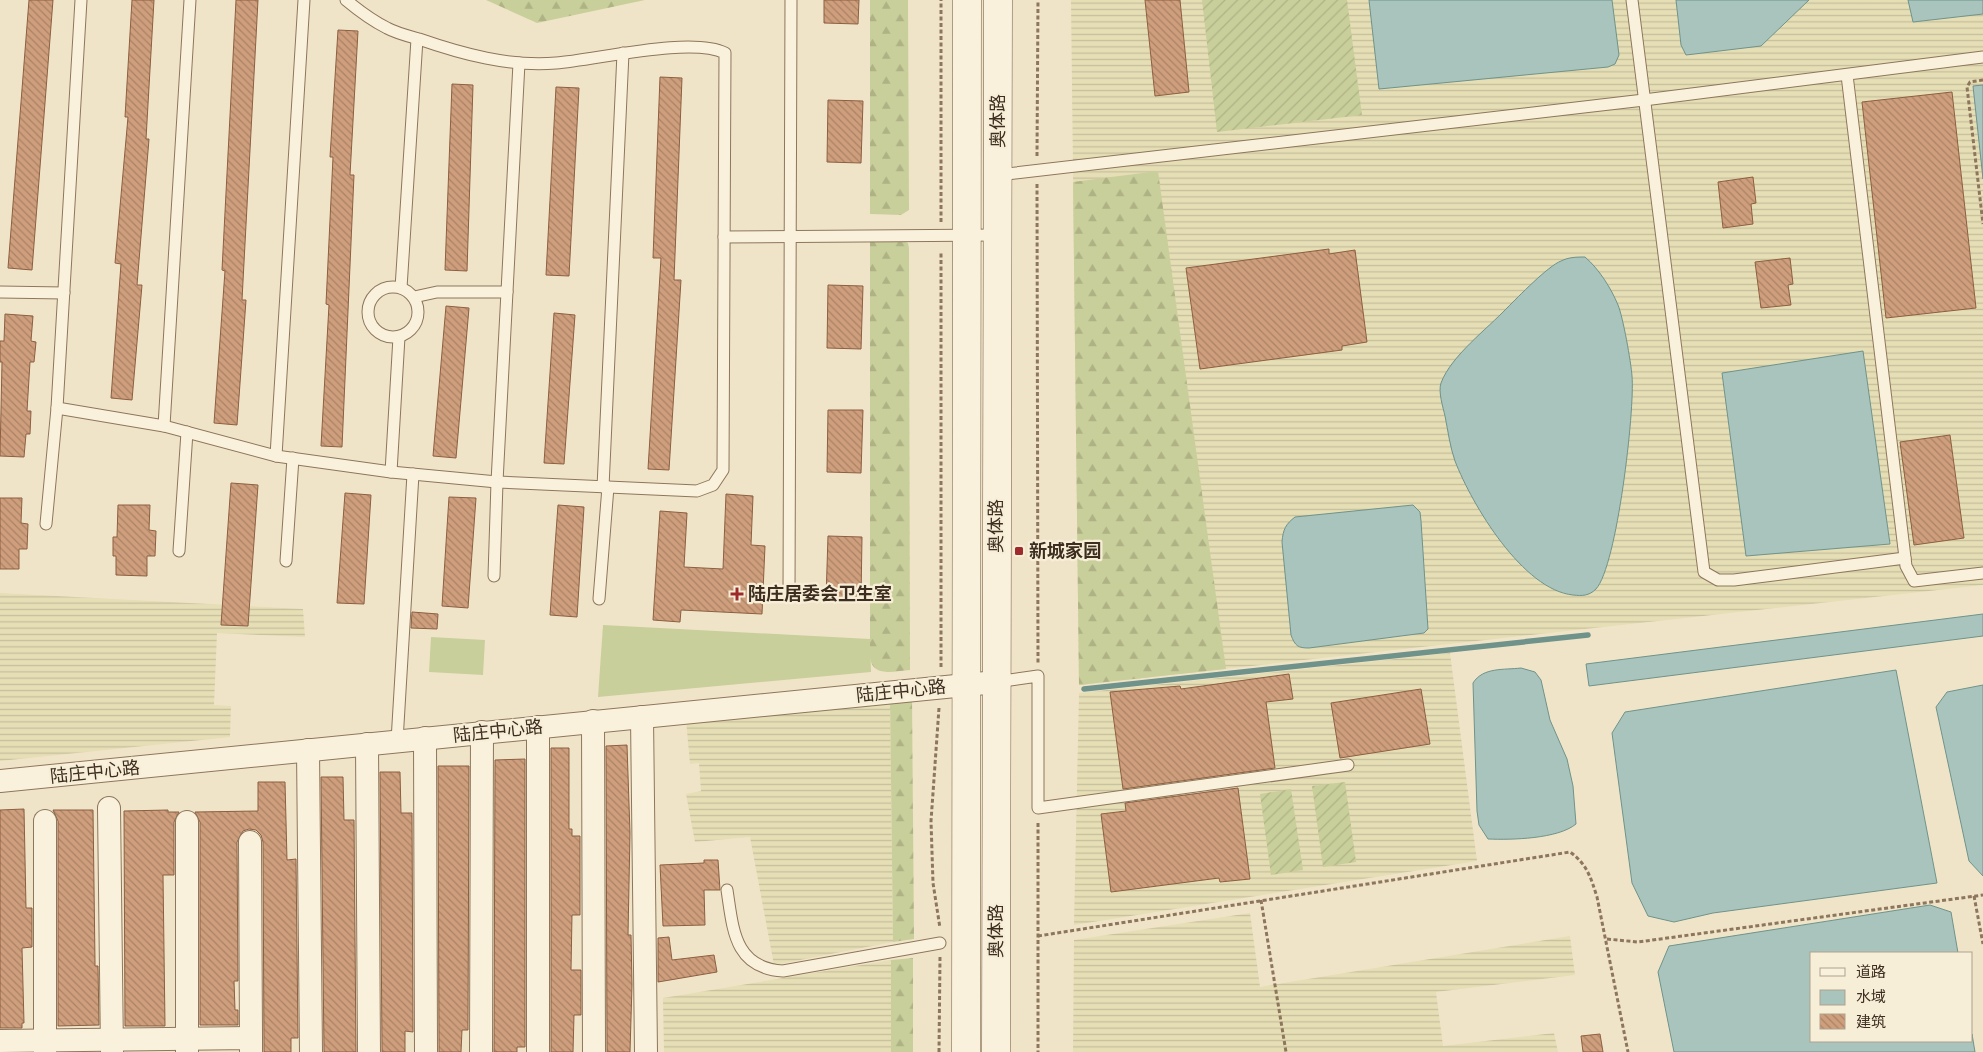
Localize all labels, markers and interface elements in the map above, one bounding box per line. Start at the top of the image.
street label: 奥体路 [985,94,1009,148]
street label: 奥体路 [983,499,1007,553]
place label: 新城家园 [1029,538,1101,562]
marker: 新城家园 [1013,545,1025,557]
place label: 陆庄居委会卫生室 [748,581,892,605]
marker: 陆庄居委会卫生室 [730,587,744,601]
street label: 陆庄中心路 [855,673,947,707]
street label: 陆庄中心路 [452,713,544,747]
street label: 陆庄中心路 [49,754,141,788]
street label: 奥体路 [983,904,1007,958]
legend [1810,952,1973,1042]
text: 道路 [1856,961,1886,981]
text: 水域 [1856,986,1886,1006]
text: 建筑 [1856,1011,1886,1031]

